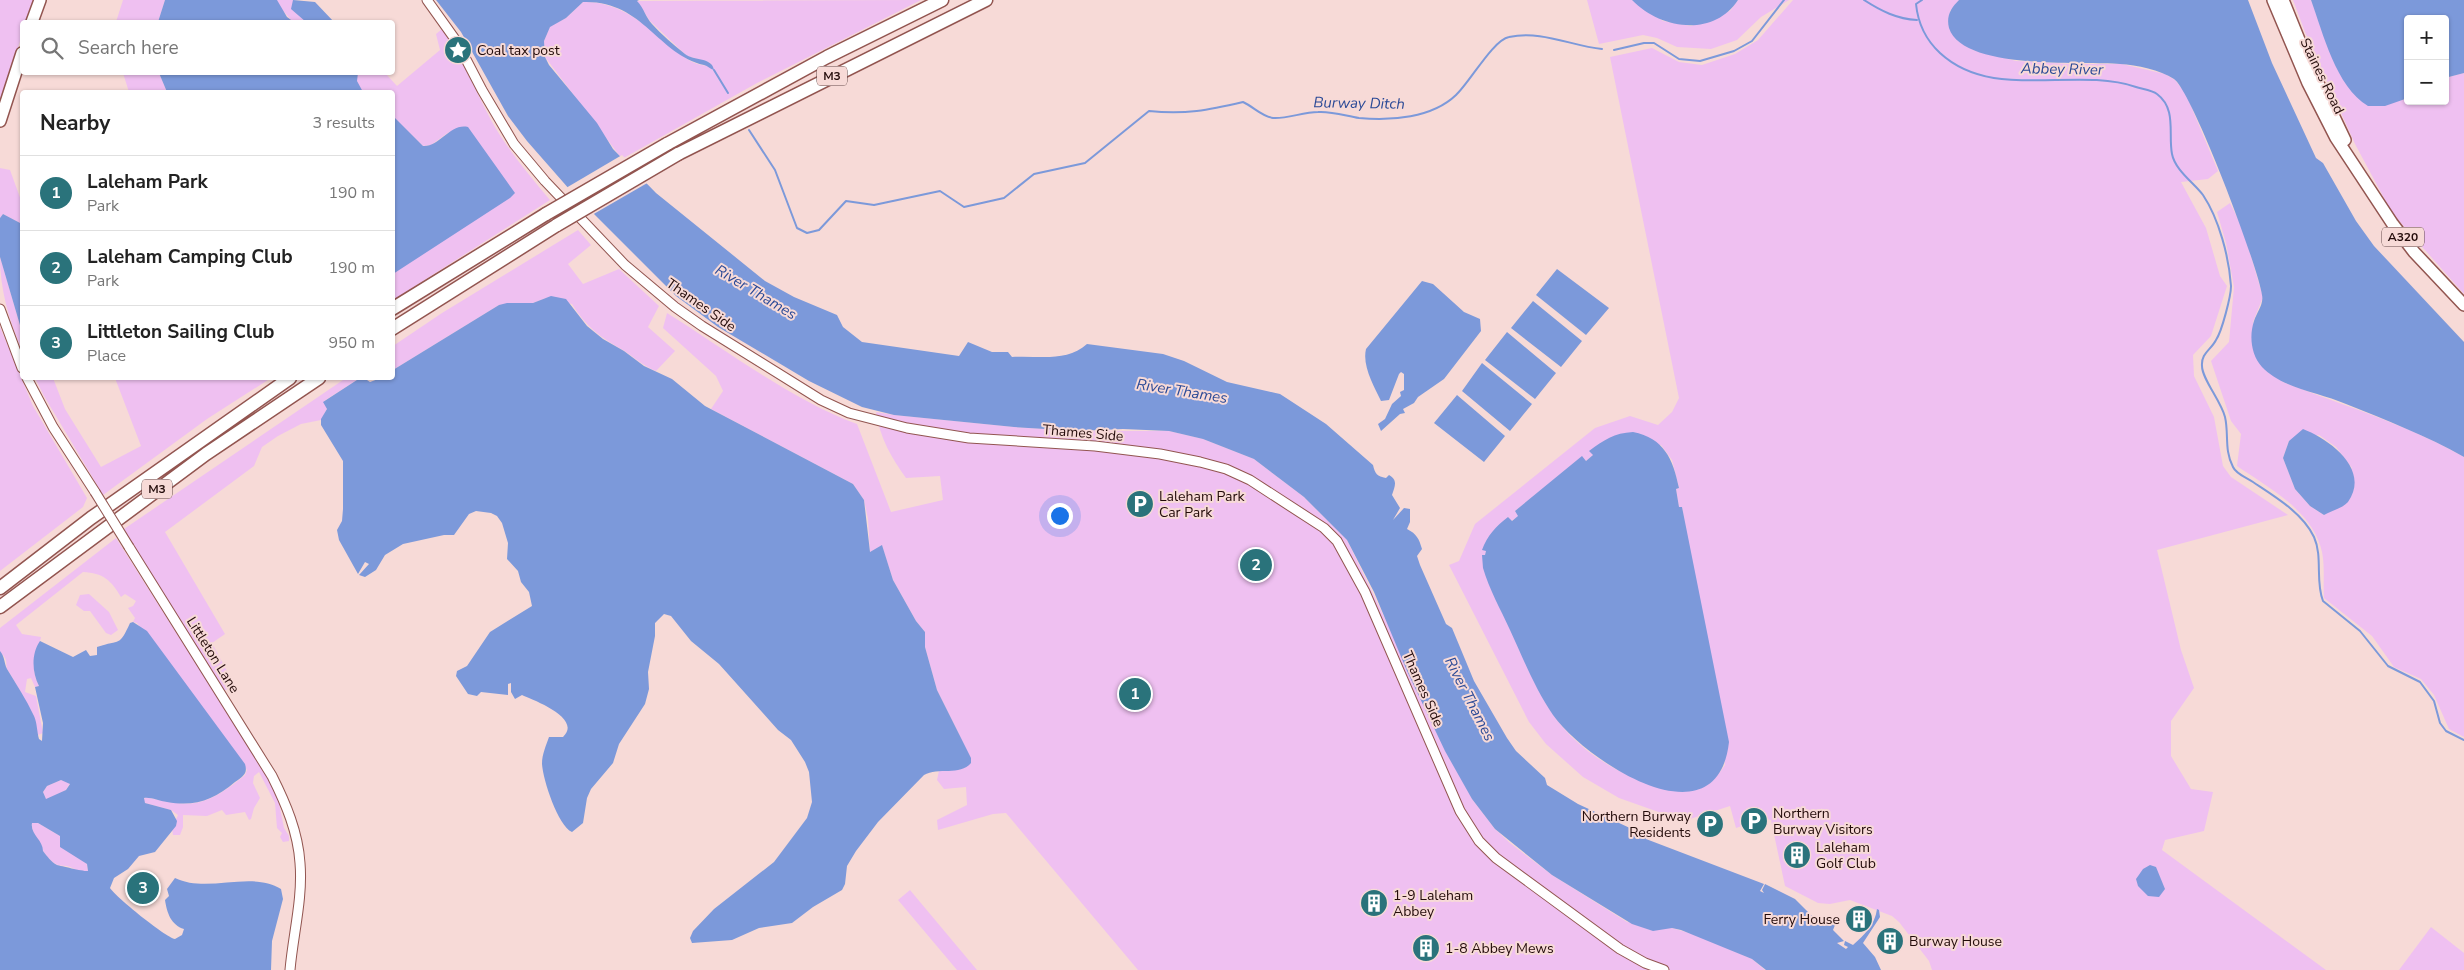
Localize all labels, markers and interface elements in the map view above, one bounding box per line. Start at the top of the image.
map controls [2404,15,2449,105]
button: + [2404,15,2449,60]
search box [20,20,395,75]
icon: search [38,34,66,62]
text: Search here [78,35,179,61]
place icon: Coal tax post [443,35,473,65]
street label: Staines Road [2295,35,2349,117]
place label: Coal tax post [477,41,560,60]
water label: Abbey River [2020,58,2104,80]
button: − [2404,60,2449,105]
road number: M3 [817,66,847,85]
water label: Burway Ditch [1313,92,1405,114]
text: Nearby [40,109,110,137]
text: 3 results [313,112,375,134]
text: Laleham Park [87,169,208,195]
text: 1 [51,182,61,204]
text: 190 m [328,182,375,204]
text: Park [87,195,119,217]
road number: A320 [2382,228,2424,246]
text: Laleham Camping Club [87,244,293,270]
text: 2 [51,257,61,279]
text: 190 m [328,257,375,279]
water label: River Thames [711,260,801,324]
text: Park [87,270,119,292]
street label: Thames Side [662,274,740,336]
text: Littleton Sailing Club [87,319,274,345]
text: 3 [51,332,61,354]
text: 950 m [328,332,375,354]
text: Place [87,345,126,367]
water label: River Thames [1135,374,1229,408]
street label: Thames Side [1042,420,1124,446]
road number: M3 [142,479,172,498]
place label: Laleham Park Car Park [1159,487,1245,522]
parking icon: Laleham Park Car Park [1125,489,1155,519]
your location [1047,503,1073,529]
pin: 2 [1240,546,1272,584]
street label: Littleton Lane [182,613,244,697]
street label: Thames Side [1398,648,1448,730]
water label: River Thames [1440,654,1500,744]
pin: 1 [1119,675,1151,713]
place label: Northern Burway Visitors [1773,804,1873,839]
parking icon: Northern Burway Visitors [1739,806,1769,836]
place label: Northern Burway Residents [1582,807,1692,842]
parking icon: Northern Burway Residents [1695,809,1725,839]
place label: Laleham Golf Club [1816,838,1876,873]
building icon: Laleham Golf Club [1782,840,1812,870]
pin: 3 [127,869,159,907]
place label: 1-9 Laleham Abbey [1393,886,1473,921]
building icon: 1-9 Laleham Abbey [1359,888,1389,918]
building icon: Ferry House [1844,904,1874,934]
place label: Ferry House [1763,910,1840,929]
building icon: Burway House [1875,926,1905,956]
place label: Burway House [1909,932,2002,951]
building icon: 1-8 Abbey Mews [1411,933,1441,963]
place label: 1-8 Abbey Mews [1445,939,1554,958]

